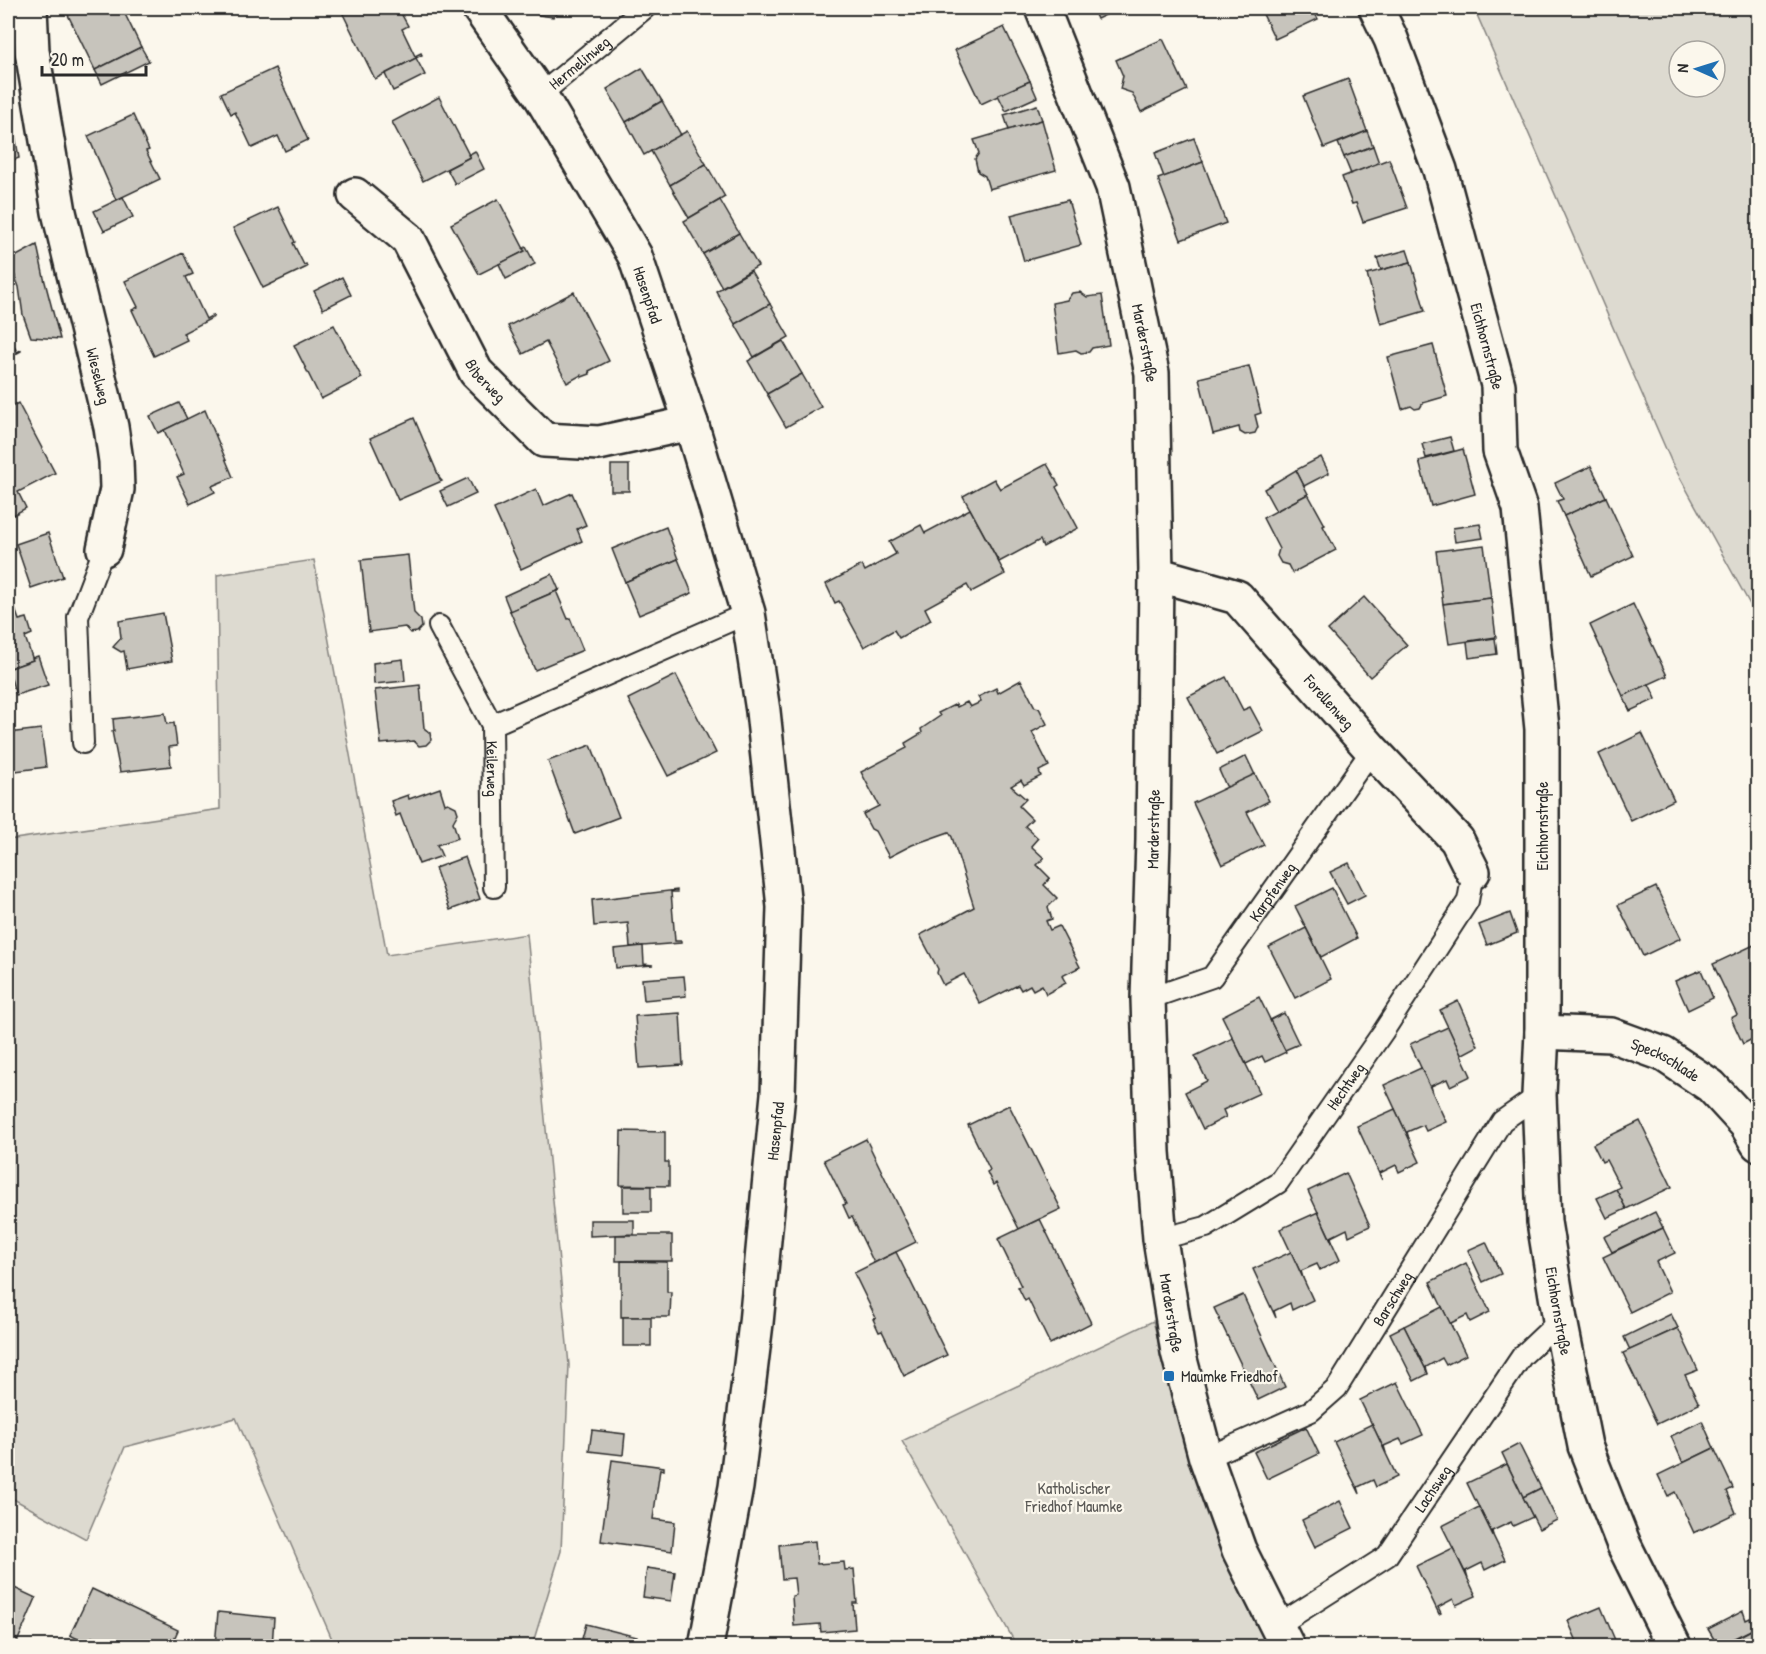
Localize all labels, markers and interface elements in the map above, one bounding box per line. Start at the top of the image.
street label: Hermelinweg [544,31,615,94]
scale bar [42,39,146,77]
north arrow [1667,39,1727,99]
text: 20 m [51,47,84,72]
text: N [1671,63,1693,73]
street label: Hasenpfad [628,263,668,326]
street label: Eichhornstraße [1465,300,1509,391]
street label: Marderstraße [1127,302,1163,383]
street label: Wieselweg [81,345,116,407]
street label: Biberweg [460,355,511,407]
street label: Forellenweg [1299,669,1360,734]
street label: Keilerweg [481,741,504,797]
street label: Eichhornstraße [1531,781,1553,871]
street label: Marderstraße [1141,788,1165,869]
street label: Karpfenweg [1244,858,1301,926]
street label: Speckschlade [1628,1032,1705,1087]
street label: Hechtweg [1321,1058,1370,1114]
street label: Hasenpfad [761,1101,789,1161]
street label: Eichhornstraße [1541,1265,1578,1358]
street label: Barschweg [1367,1267,1418,1330]
street label: Marderstraße [1155,1272,1189,1355]
place label: Maumke Friedhof [1181,1365,1278,1387]
marker: Maumke Friedhof [1162,1369,1176,1383]
street label: Lachsweg [1409,1461,1456,1516]
park label: Katholischer Friedhof Maumke [1024,1477,1123,1517]

